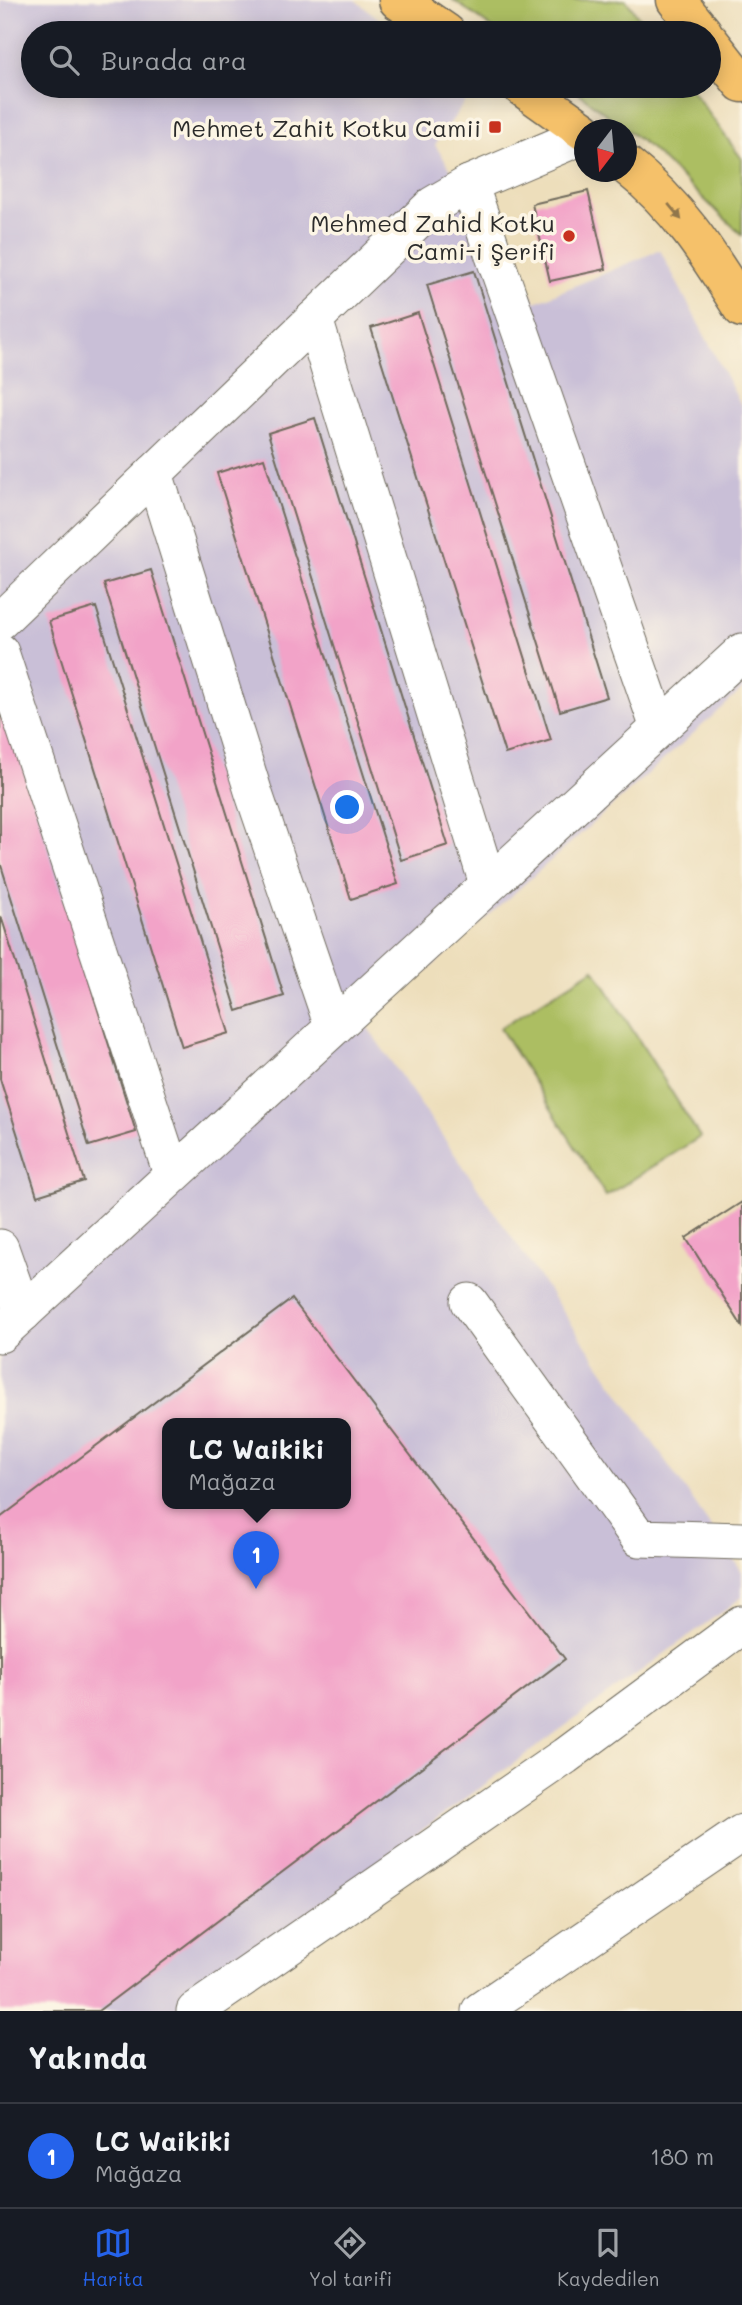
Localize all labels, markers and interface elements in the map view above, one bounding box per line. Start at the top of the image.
search box [21,21,721,98]
icon: search [45,41,83,79]
text: Burada ara [101,43,247,77]
place label: Mehmet Zahit Kotku Camii [172,112,481,143]
marker: Mehmet Zahit Kotku Camii [487,119,503,135]
north arrow [574,119,637,182]
one-way arrow [667,204,682,221]
place label: Mehmed Zahid Kotku Cami-i Şerifi [310,207,555,266]
marker: Mehmed Zahid Kotku Cami-i Şerifi [561,228,577,244]
your location [330,790,364,824]
popup [162,1418,351,1509]
text: LC Waikiki [188,1432,325,1466]
text: Mağaza [188,1466,276,1496]
pin: 1 [233,1531,279,1589]
text: Yakında [28,2037,147,2077]
text: LC Waikiki [95,2124,231,2158]
text: 1 [46,2141,56,2171]
text: 180 m [650,2141,714,2171]
text: Mağaza [95,2158,182,2188]
tab: Harita [83,2224,144,2291]
tab: Yol tarifi [309,2224,392,2291]
tab: Kaydedilen [557,2224,659,2291]

